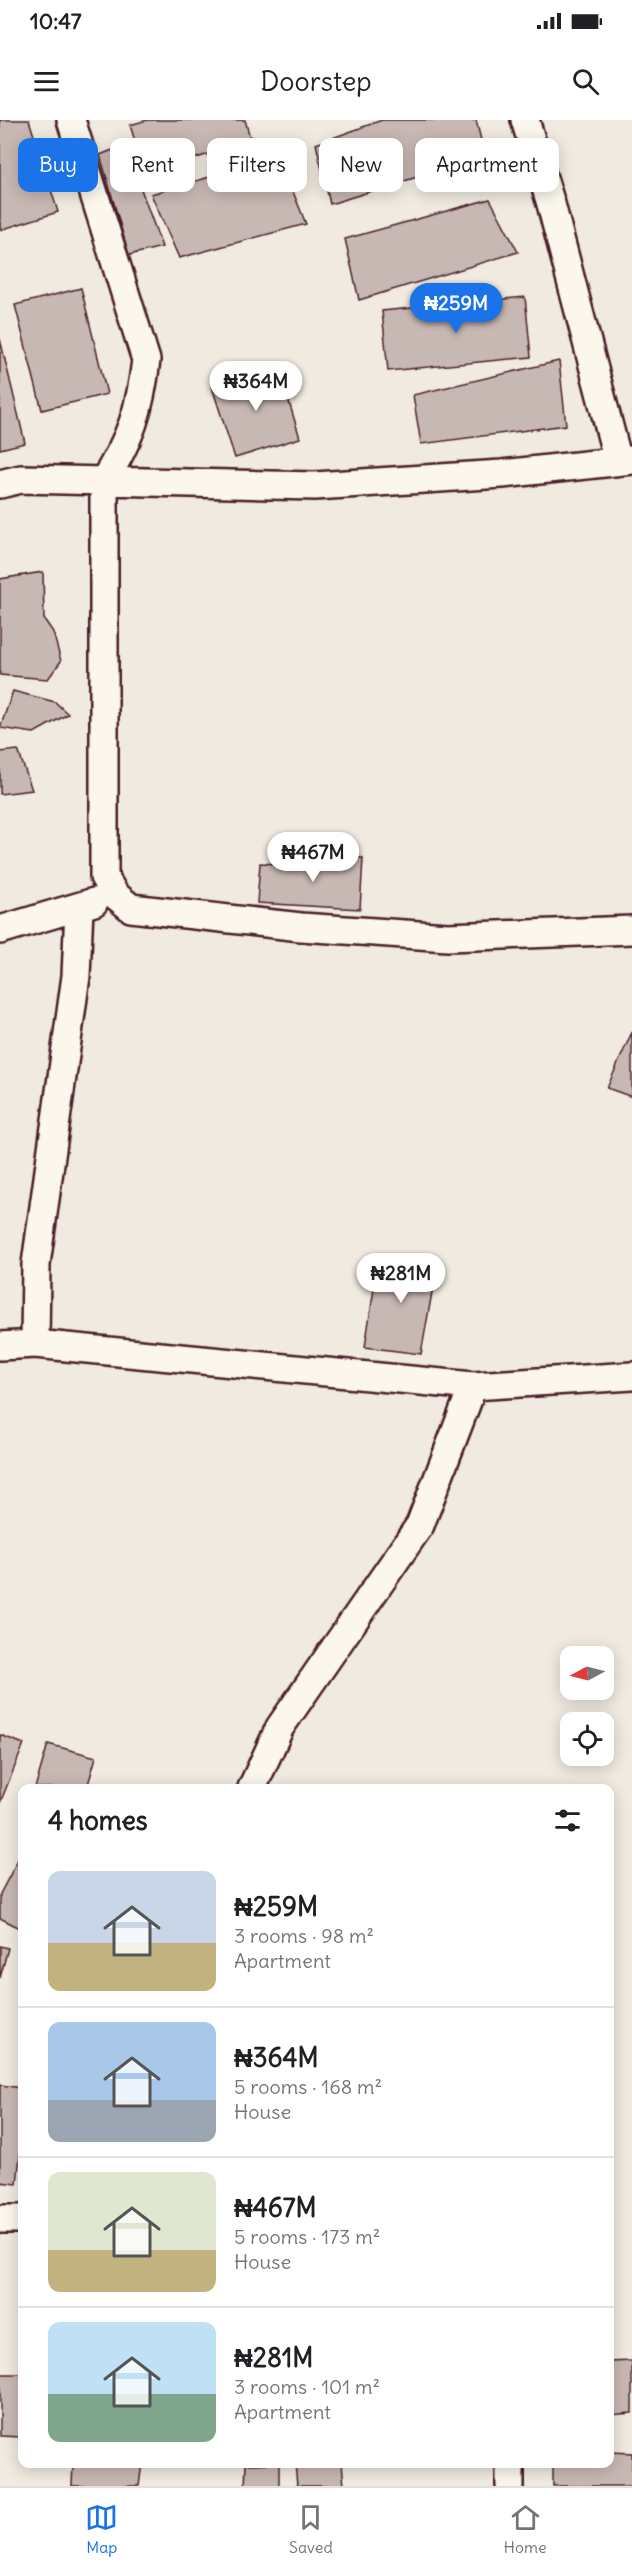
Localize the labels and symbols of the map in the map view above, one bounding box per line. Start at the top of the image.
pin: ₦259M [414,283,498,334]
pin: ₦364M [214,361,298,412]
pin: ₦467M [271,832,355,883]
pin: ₦281M [359,1253,443,1304]
north arrow [560,1646,614,1700]

